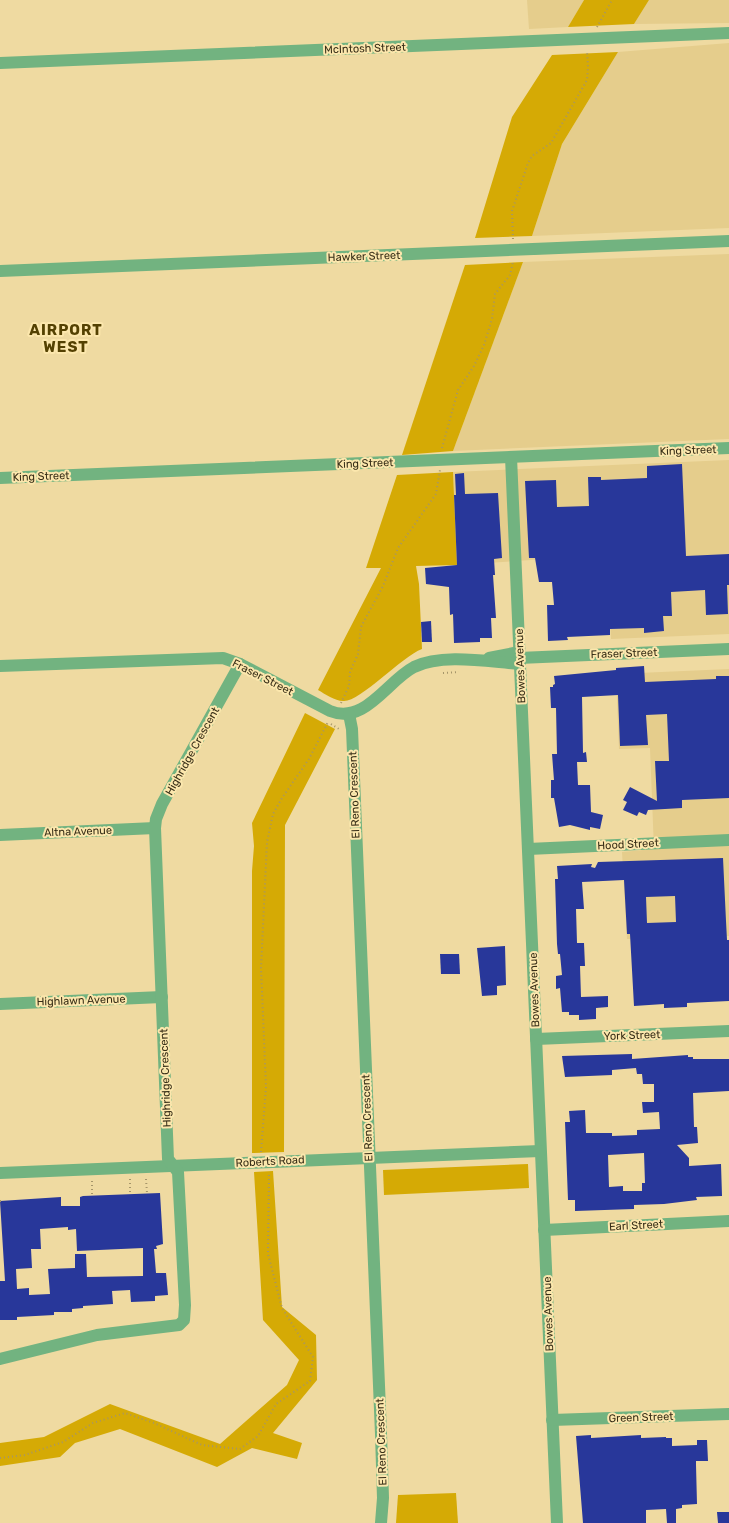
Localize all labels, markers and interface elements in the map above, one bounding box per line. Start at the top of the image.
street label: McIntosh Street [324,41,407,56]
street label: Hawker Street [327,249,401,264]
district label: AIRPORT WEST [29,321,103,356]
street label: King Street [659,443,717,458]
street label: King Street [336,456,394,471]
street label: King Street [12,469,70,484]
street label: Bowes Avenue [513,628,528,704]
street label: Fraser Street [590,646,658,661]
street label: Fraser Street [230,657,296,699]
street label: Highridge Crescent [163,704,222,798]
street label: El Reno Crescent [346,750,363,839]
street label: Altna Avenue [44,824,112,839]
street label: Hood Street [597,836,660,853]
street label: Bowes Avenue [527,952,542,1028]
street label: Highlawn Avenue [36,992,126,1009]
street label: Highridge Crescent [157,1028,174,1128]
street label: York Street [603,1028,661,1043]
street label: El Reno Crescent [359,1073,376,1162]
street label: Roberts Road [235,1153,305,1170]
street label: Earl Street [609,1218,664,1233]
street label: Bowes Avenue [541,1276,556,1352]
street label: El Reno Crescent [373,1397,390,1486]
street label: Green Street [608,1410,674,1425]

